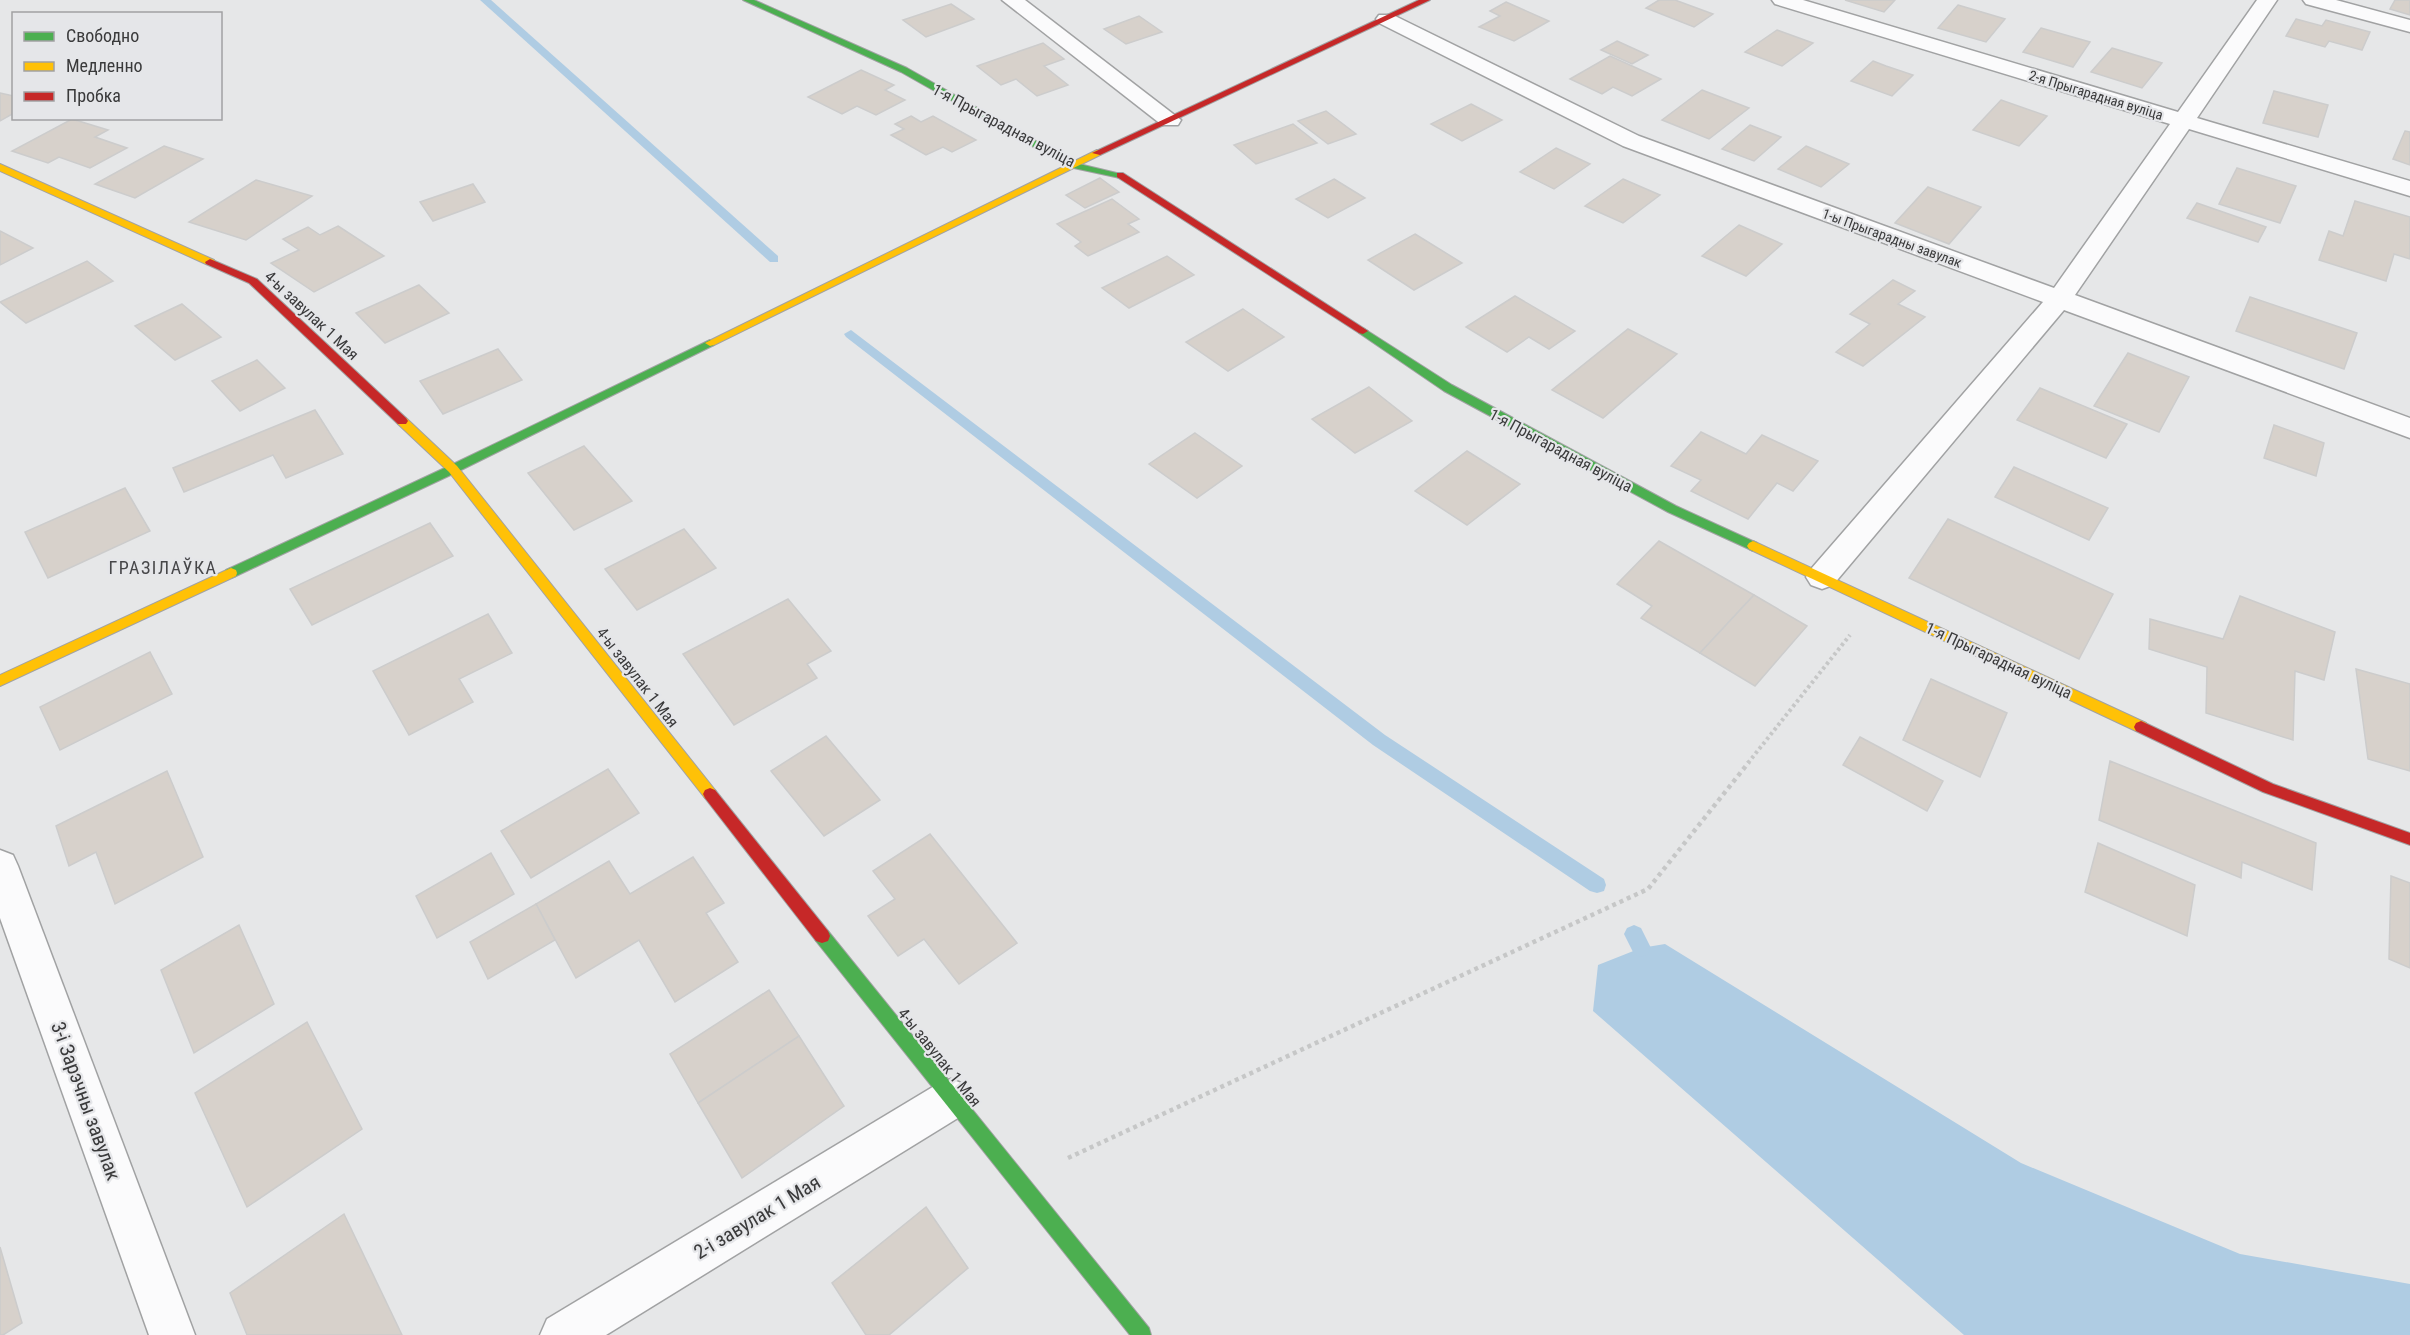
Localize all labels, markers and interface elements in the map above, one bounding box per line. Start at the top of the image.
legend [12,12,222,120]
text: Свободно [66,25,139,46]
text: Медленно [66,55,143,76]
street label: 2-я Прыгарадная вуліца [2027,67,2165,123]
street label: 1-я Прыгарадная вуліца [929,80,1078,171]
text: Пробка [66,85,121,106]
street label: 1-ы Прыгарадны завулак [1820,205,1964,271]
street label: 4-ы завулак 1 Мая [261,267,363,364]
street label: 1-я Прыгарадная вуліца [1486,405,1635,496]
district label: ГРАЗІЛАЎКА [109,557,217,578]
street label: 1-я Прыгарадная вуліца [1923,618,2075,703]
street label: 4-ы завулак 1 Мая [593,623,683,731]
street label: 4-ы завулак 1 Мая [894,1004,985,1111]
street label: 3-і Зарэчны завулак [46,1018,126,1184]
street label: 2-і завулак 1 Мая [689,1170,825,1264]

